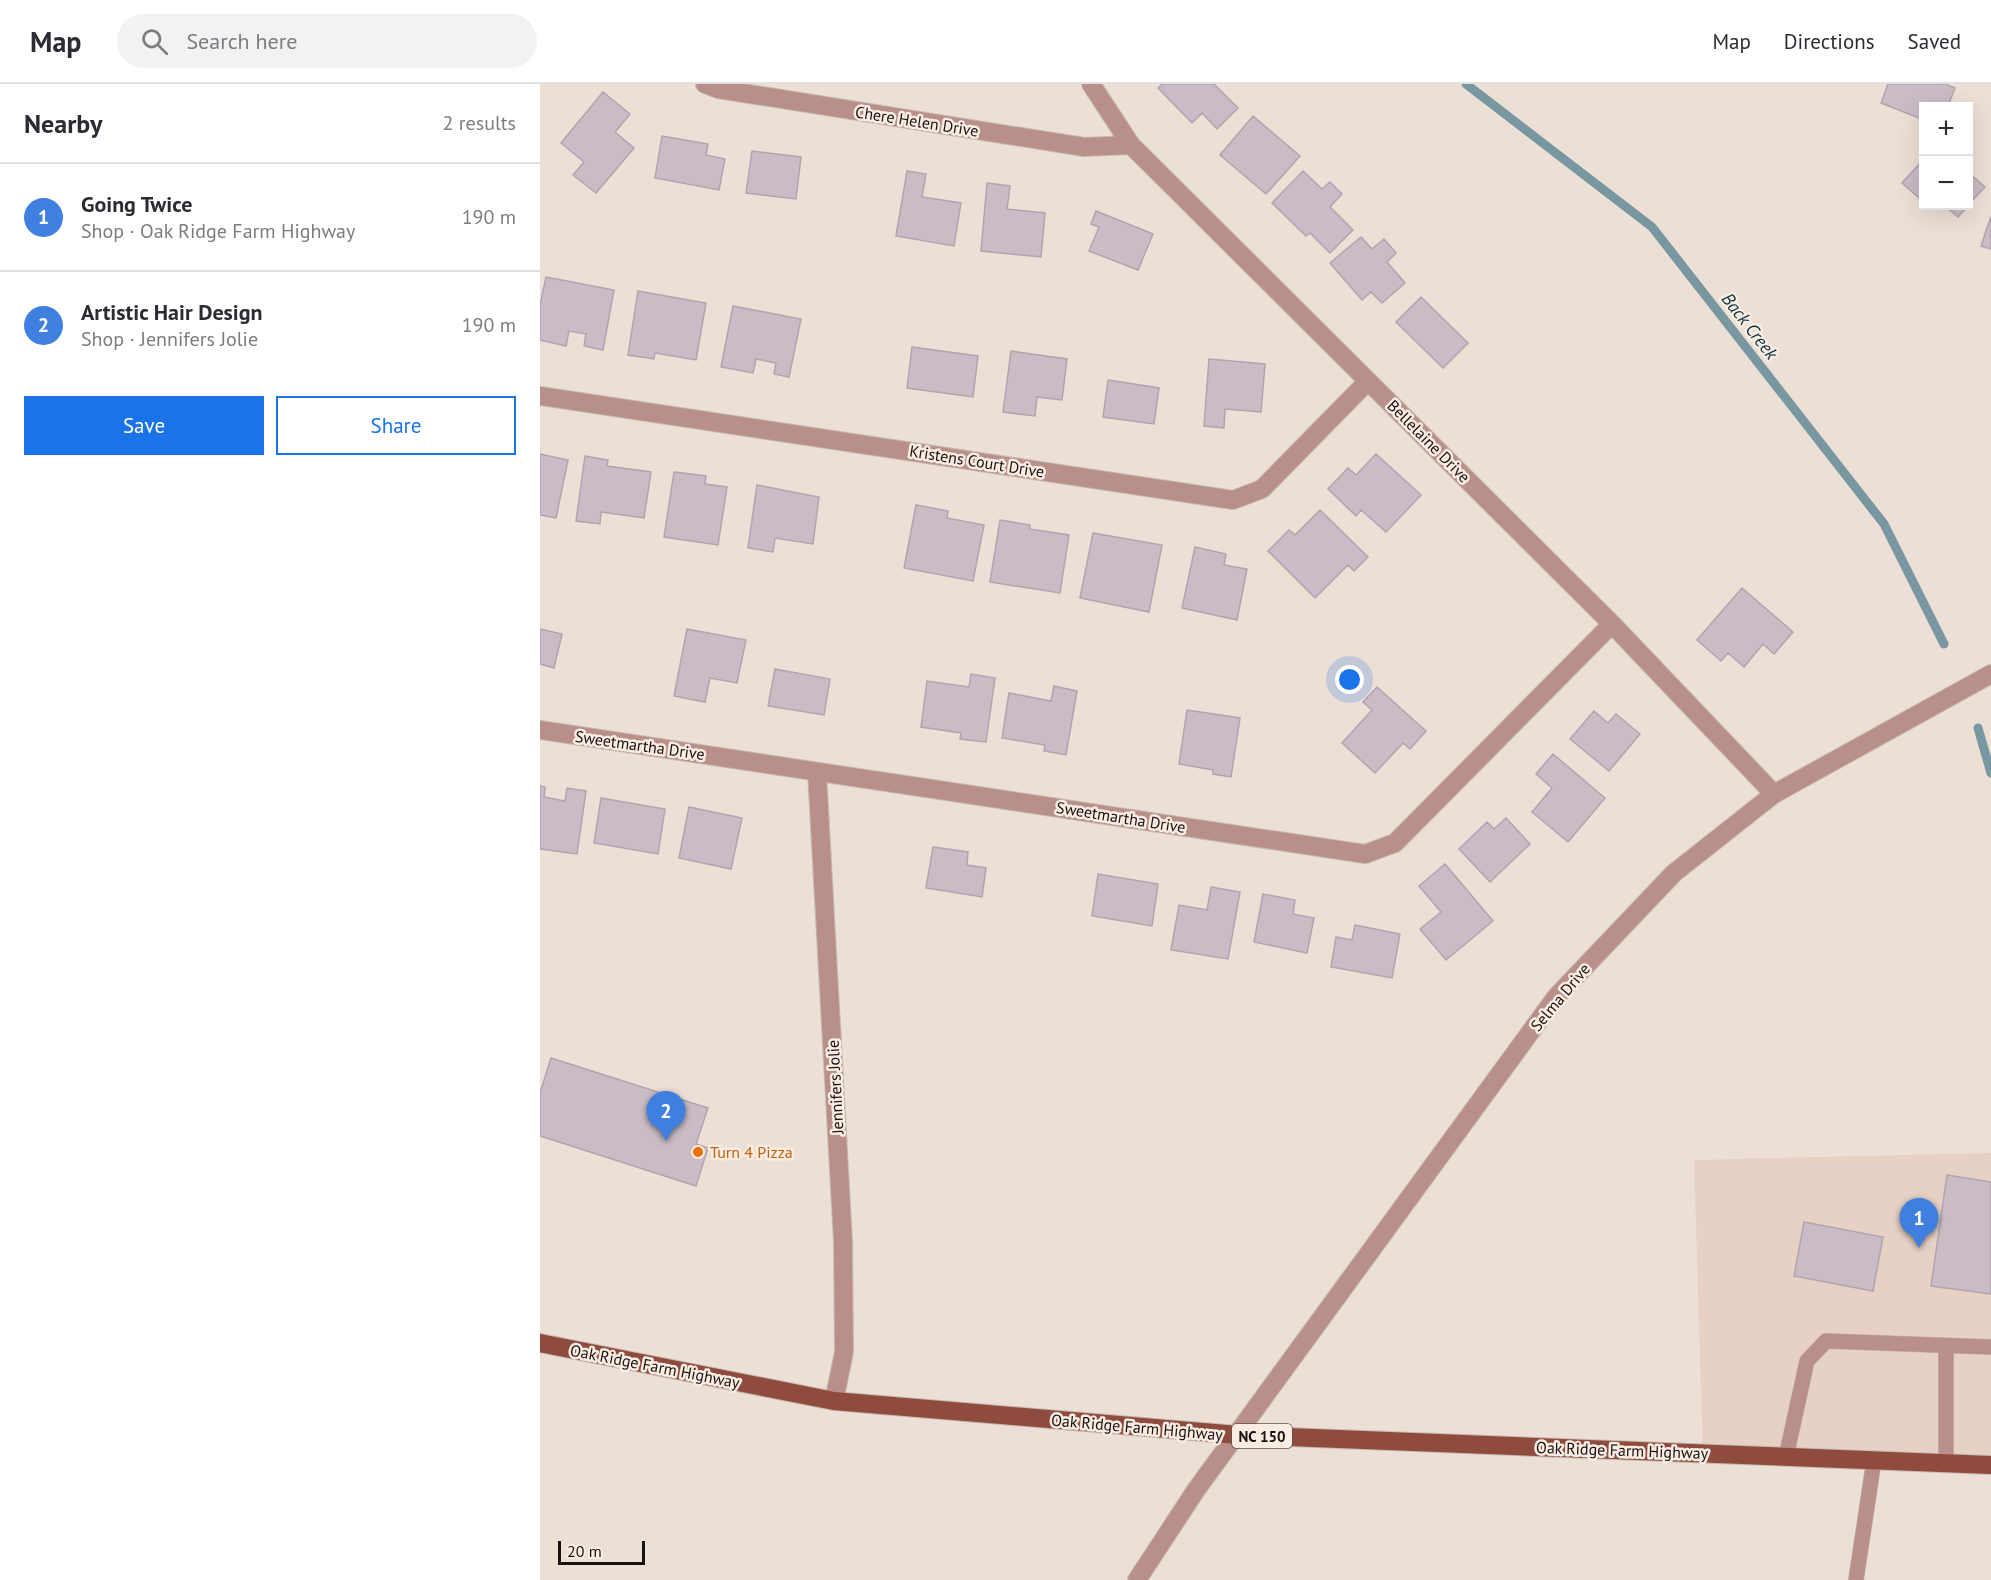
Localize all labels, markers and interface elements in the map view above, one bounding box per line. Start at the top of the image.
search box [117,14,537,68]
text: Map [30,23,81,60]
icon: search [138,25,171,58]
text: Search here [186,27,297,55]
text: Map [1712,28,1751,55]
text: Directions [1784,28,1875,55]
text: Saved [1908,28,1961,55]
street label: Chere Helen Drive [854,101,980,141]
map controls [1919,102,1973,210]
button: + [1919,102,1973,156]
text: Nearby [24,107,102,140]
text: 2 results [443,110,516,136]
button: − [1919,156,1973,210]
text: Going Twice [81,190,192,218]
text: 1 [38,204,49,230]
text: 190 m [462,204,516,230]
text: Shop · Oak Ridge Farm Highway [81,218,355,244]
water label: Back Creek [1717,288,1784,365]
text: Artistic Hair Design [81,298,263,326]
text: 2 [38,312,49,338]
text: 190 m [462,312,516,338]
text: Shop · Jennifers Jolie [81,326,258,352]
street label: Bellelaine Drive [1383,395,1475,487]
button: Save [24,396,264,455]
button: Share [276,396,516,455]
street label: Kristens Court Drive [908,440,1046,482]
your location [1335,665,1364,694]
street label: Sweetmartha Drive [574,726,706,764]
street label: Sweetmartha Drive [1055,797,1187,837]
street label: Selma Drive [1526,959,1594,1035]
street label: Jennifers Jolie [823,1039,848,1136]
pin: 2 [646,1092,686,1141]
place label: Turn 4 Pizza [710,1142,793,1162]
marker: Turn 4 Pizza [691,1145,705,1159]
pin: 1 [1900,1198,1938,1248]
street label: Oak Ridge Farm Highway [569,1340,742,1392]
street label: Oak Ridge Farm Highway [1050,1410,1224,1445]
road number: NC 150 [1232,1424,1292,1448]
street label: Oak Ridge Farm Highway [1536,1437,1709,1463]
scale bar [558,1538,645,1566]
text: 20 m [567,1541,602,1561]

